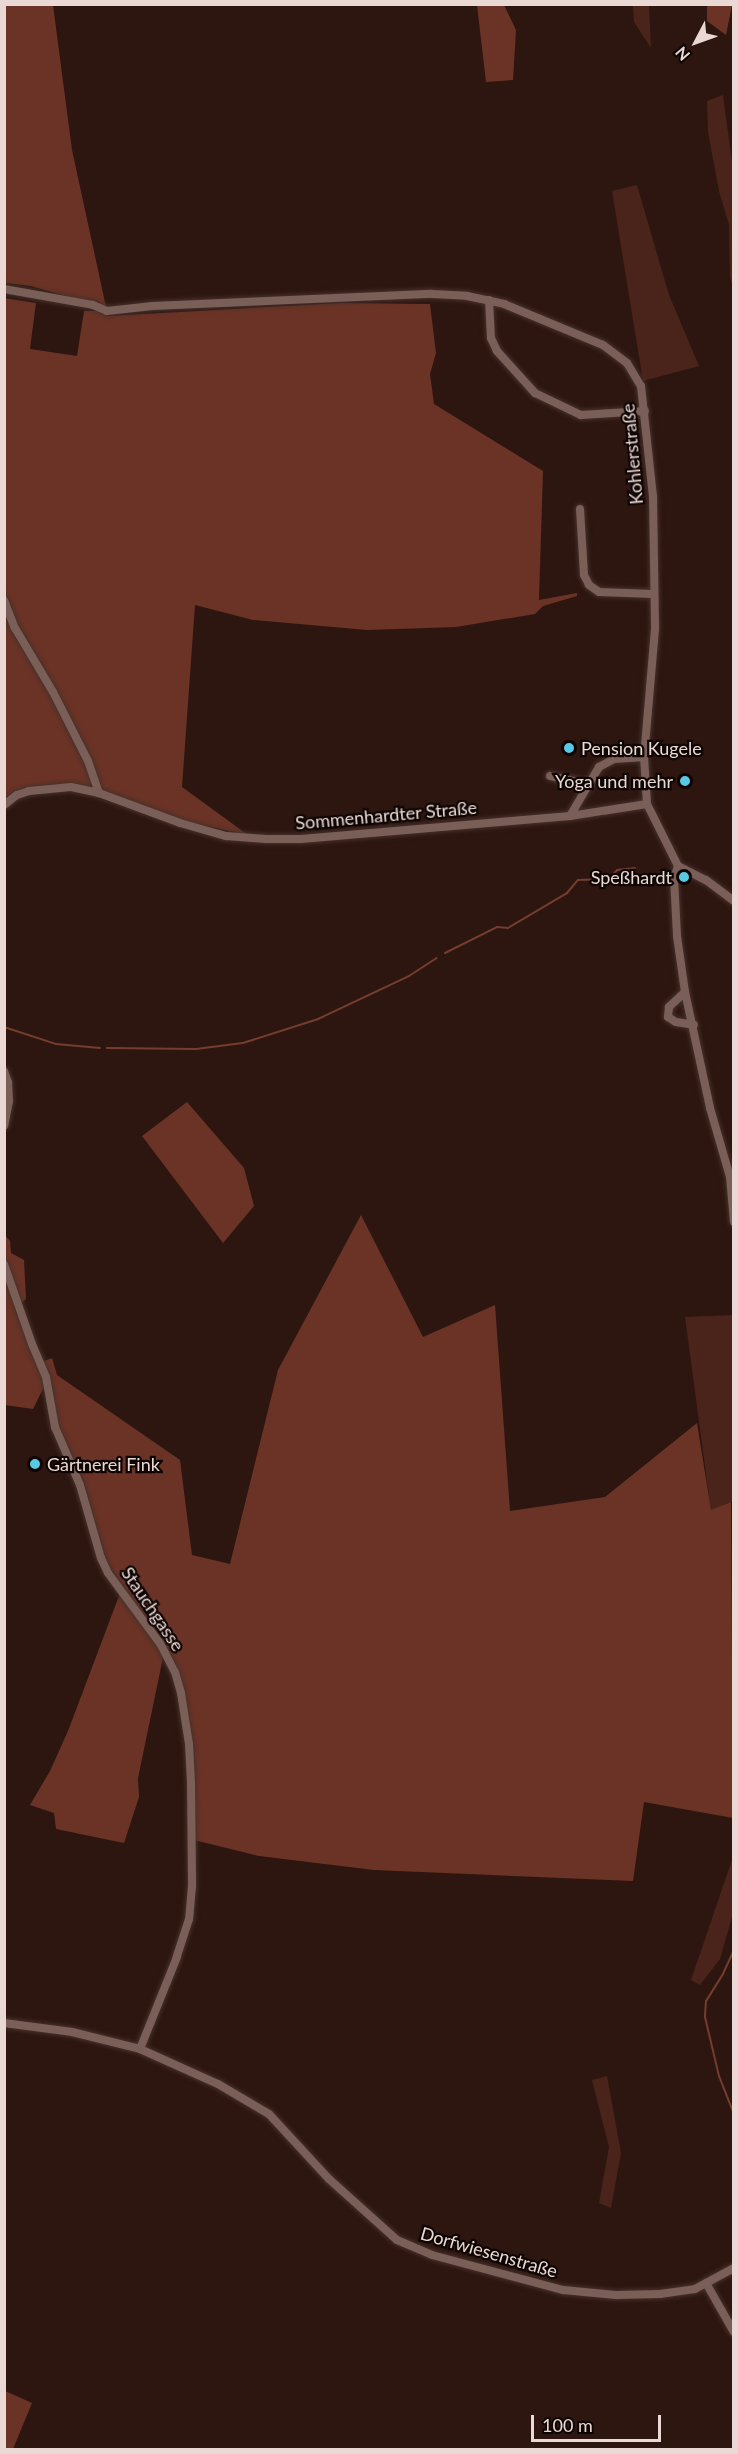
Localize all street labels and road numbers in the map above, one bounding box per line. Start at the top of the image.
street label: Kohlerstraße [617,403,647,505]
street label: Sommenhardter Straße [294,796,478,834]
street label: Stauchgasse [117,1563,189,1655]
street label: Dorfwiesenstraße [418,2222,560,2282]

